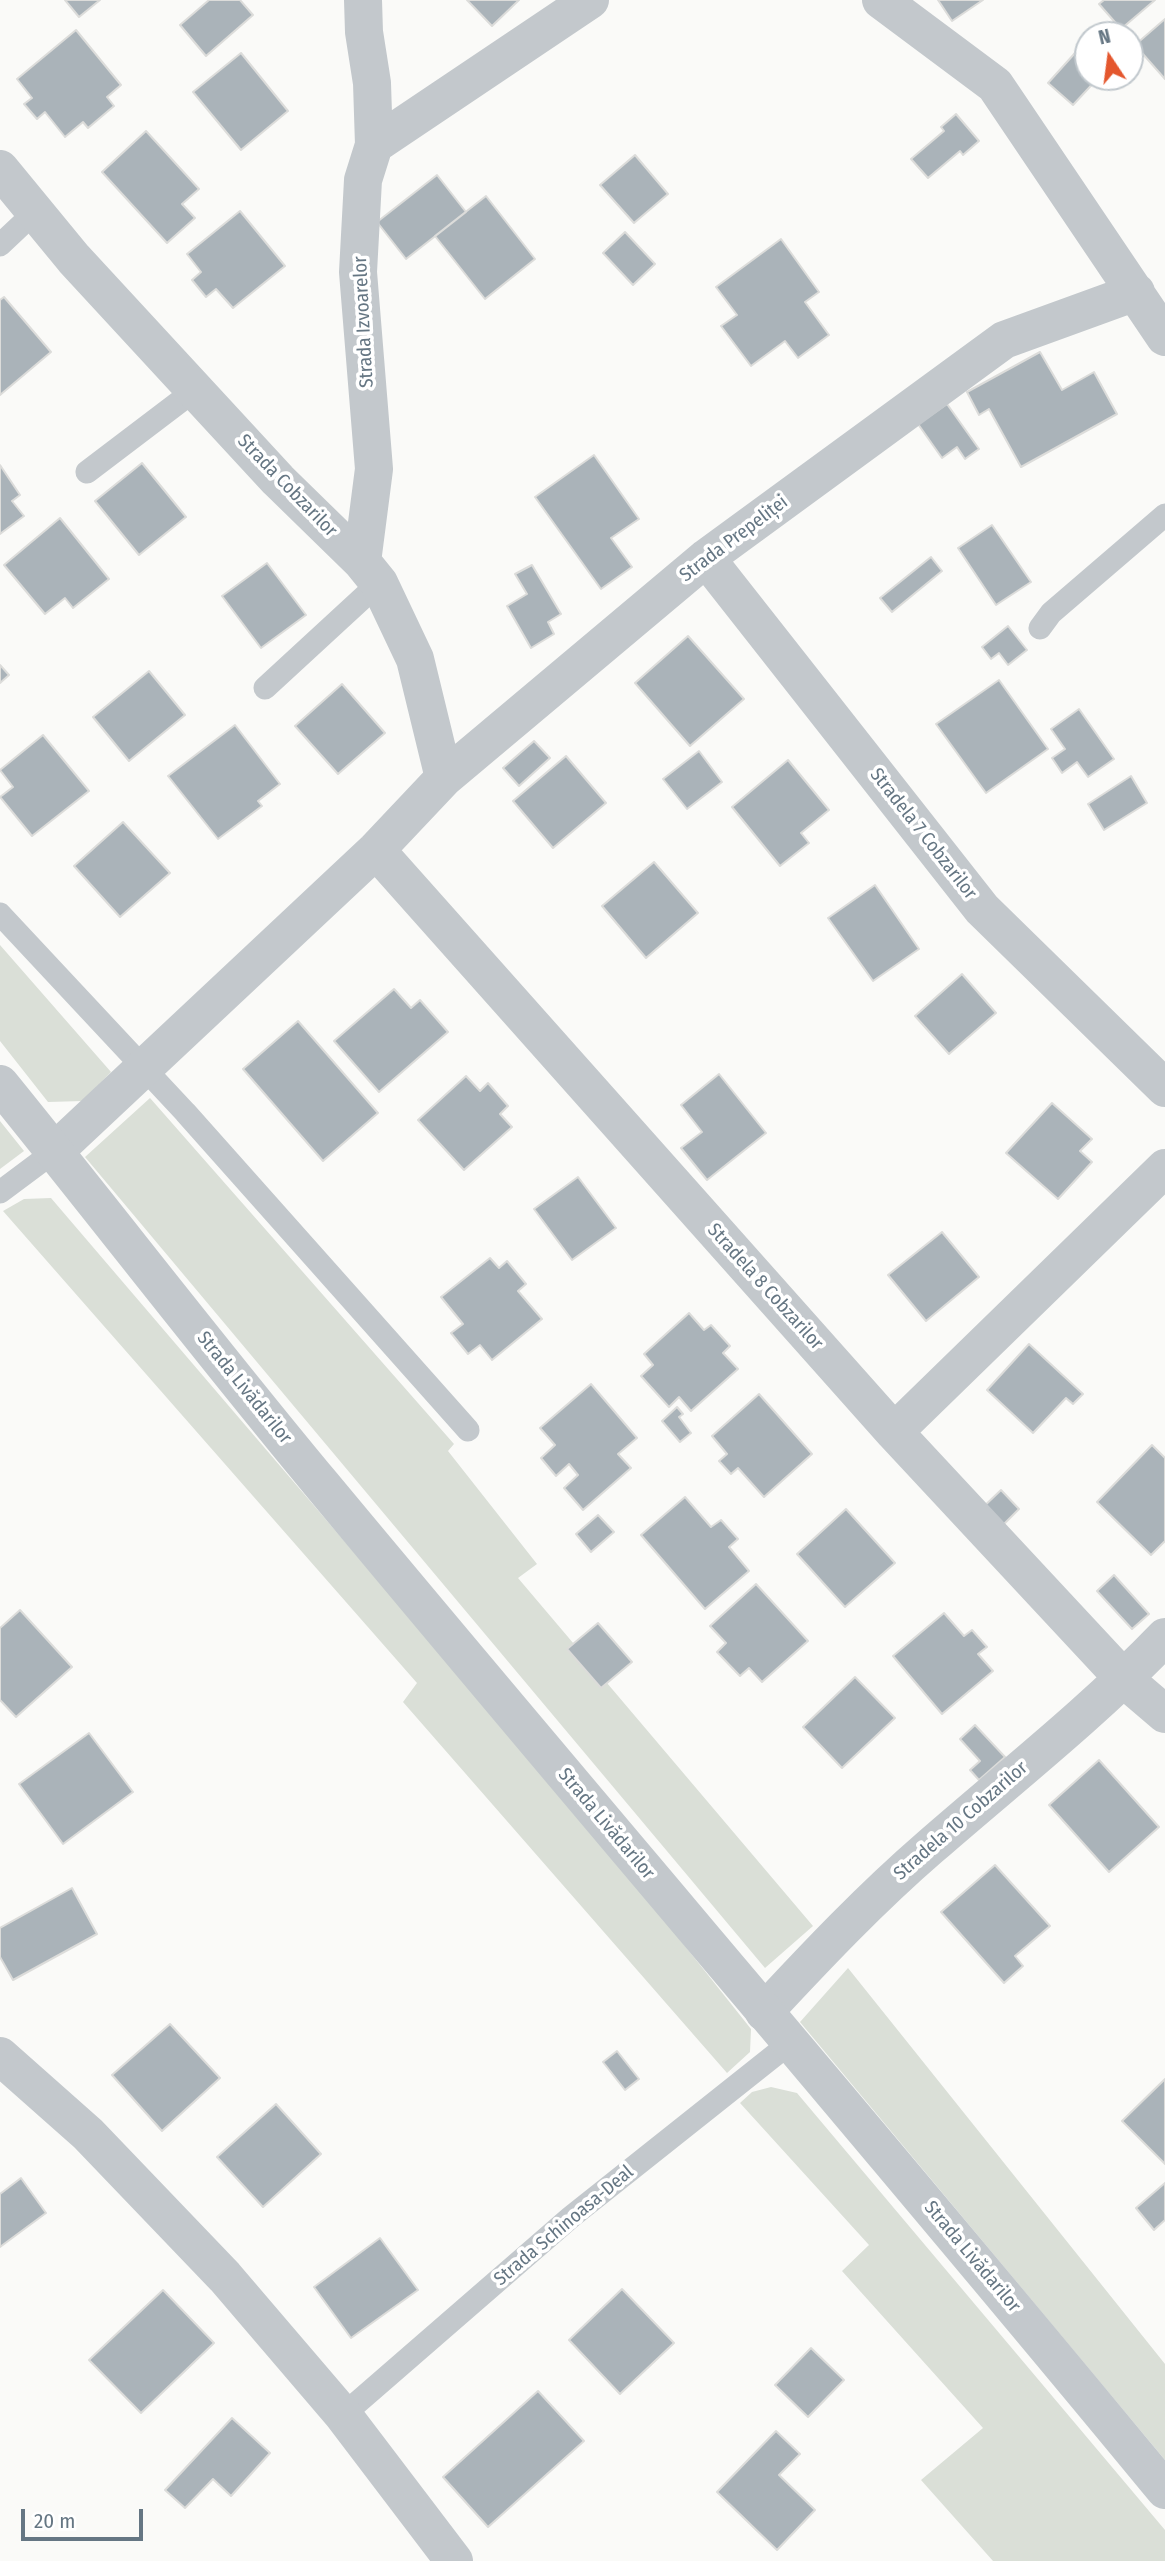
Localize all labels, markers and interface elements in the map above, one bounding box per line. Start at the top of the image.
north arrow [1074,21,1144,91]
text: N [1096,25,1113,49]
street label: Strada Izvoarelor [349,256,379,388]
street label: Strada Cobzarilor [232,430,342,542]
street label: Strada Prepeliței [675,491,793,587]
street label: Stradela 7 Cobzarilor [865,764,981,904]
street label: Stradela 8 Cobzarilor [702,1219,828,1355]
street label: Strada Livădarilor [192,1327,296,1449]
street label: Stradela 10 Cobzarilor [889,1757,1033,1885]
street label: Strada Livădarilor [553,1764,659,1884]
street label: Strada Schinoasa-Deal [490,2161,638,2291]
street label: Strada Livădarilor [919,2197,1025,2317]
scale bar [24,2494,147,2538]
text: 20 m [34,2508,75,2534]

